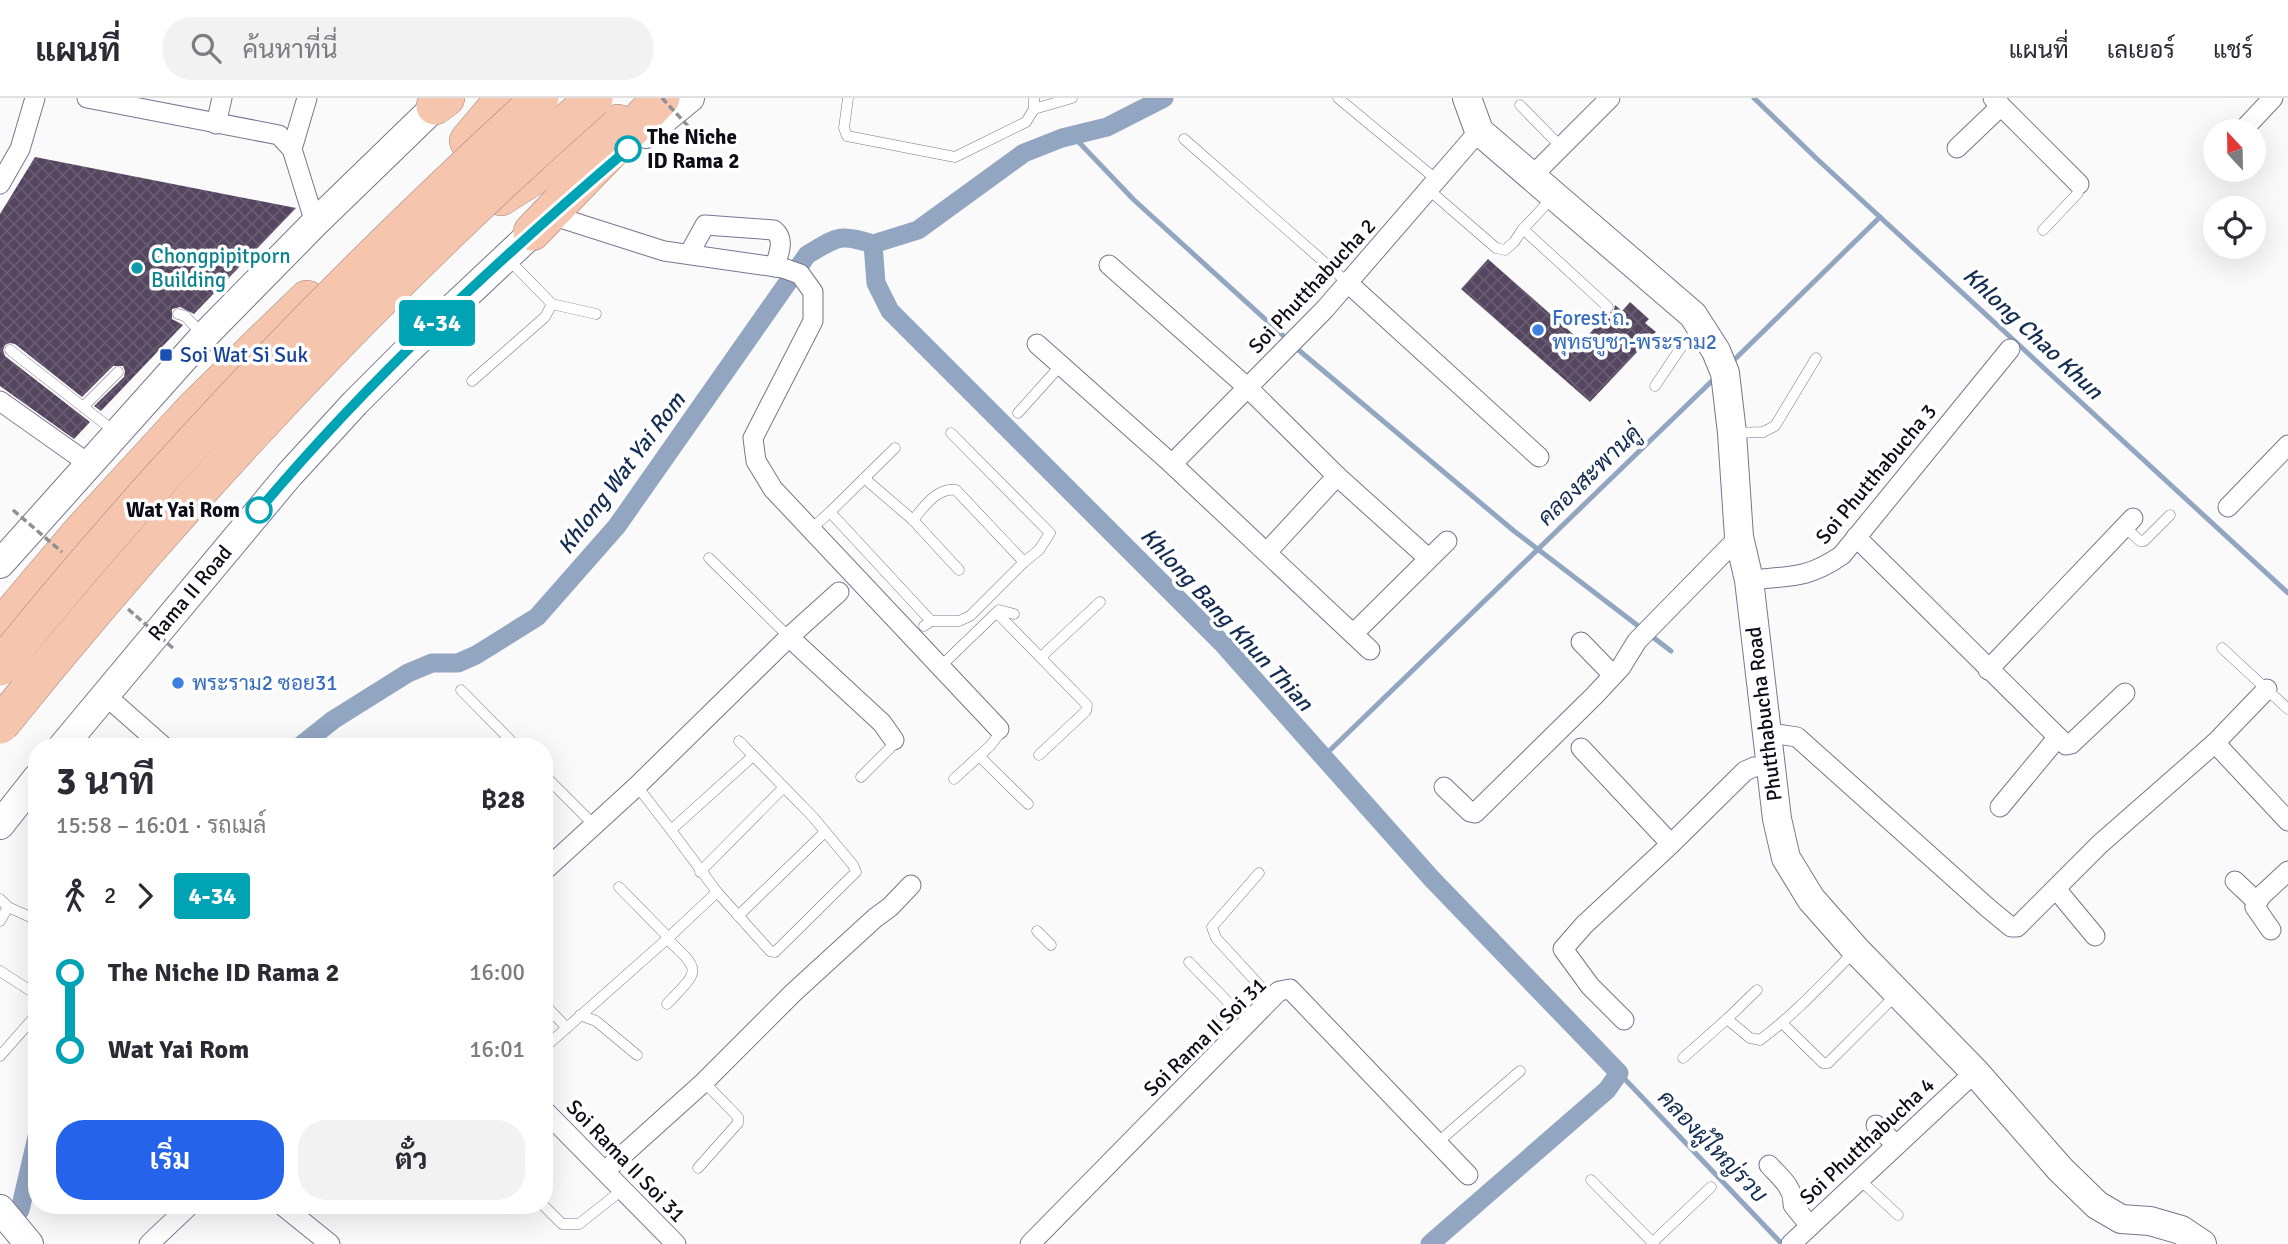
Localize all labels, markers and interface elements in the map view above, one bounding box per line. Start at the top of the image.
search box [163,17,653,80]
icon: search [187,29,225,67]
text: แผนที่ [35,30,121,71]
text: ค้นหาที่นี่ [243,34,338,66]
text: แผนที่ [2009,35,2069,65]
text: เลเยอร์ [2107,35,2175,65]
text: แชร์ [2213,35,2253,65]
north arrow [2203,119,2266,182]
map controls [2203,119,2266,259]
place label: The Niche ID Rama 2 [647,124,740,174]
marker: The Niche ID Rama 2 [615,136,641,162]
button: locate [2203,196,2266,259]
street label: Soi Phutthabucha 2 [1243,213,1381,359]
place label: Chongpipitporn Building [151,243,291,293]
marker: Chongpipitporn Building [129,260,145,276]
water label: Khlong Chao Khun [1957,261,2110,407]
line badge: 4-34 [388,300,486,346]
place label: Forest ถ. พุทธบูชา-พระราม2 [1552,305,1717,357]
text: 4-34 [413,308,461,338]
marker: Forest ถ. พุทธบูชา-พระราม2 [1530,322,1546,338]
place label: Soi Wat Si Suk [180,342,309,368]
marker: Soi Wat Si Suk [158,347,174,363]
water label: Khlong Wat Yai Rom [551,386,692,560]
street label: Soi Phutthabucha 3 [1810,399,1942,549]
water label: คลองสะพานคู่ [1531,418,1649,533]
place label: Wat Yai Rom [126,497,240,523]
marker: Wat Yai Rom [246,497,272,523]
water label: Khlong Bang Khun Thian [1134,522,1320,718]
street label: Rama II Road [142,540,238,646]
street label: Phutthabucha Road [1740,625,1788,803]
place label: พระราม2 ซอย31 [192,670,338,696]
marker: พระราม2 ซอย31 [170,675,186,691]
text: 3 นาที [56,758,155,805]
text: ฿28 [481,784,525,816]
text: 15:58 – 16:01 · รถเมล์ [56,811,266,840]
icon: walk [56,877,94,915]
icon: forward [126,877,164,915]
text: 2 [104,881,116,910]
text: 4-34 [188,881,236,911]
text: The Niche ID Rama 2 [108,957,339,989]
text: 16:00 [469,958,525,987]
street label: Soi Rama II Soi 31 [1138,972,1272,1102]
text: Wat Yai Rom [108,1034,249,1066]
text: 16:01 [469,1035,525,1064]
street label: Soi Phutthabucha 4 [1794,1072,1940,1210]
water label: คลองผู้ใหญ่รวบ [1650,1082,1775,1210]
street label: Soi Rama II Soi 31 [561,1094,691,1228]
button: เริ่ม [56,1120,284,1200]
button: ตั๋ว [298,1120,525,1200]

